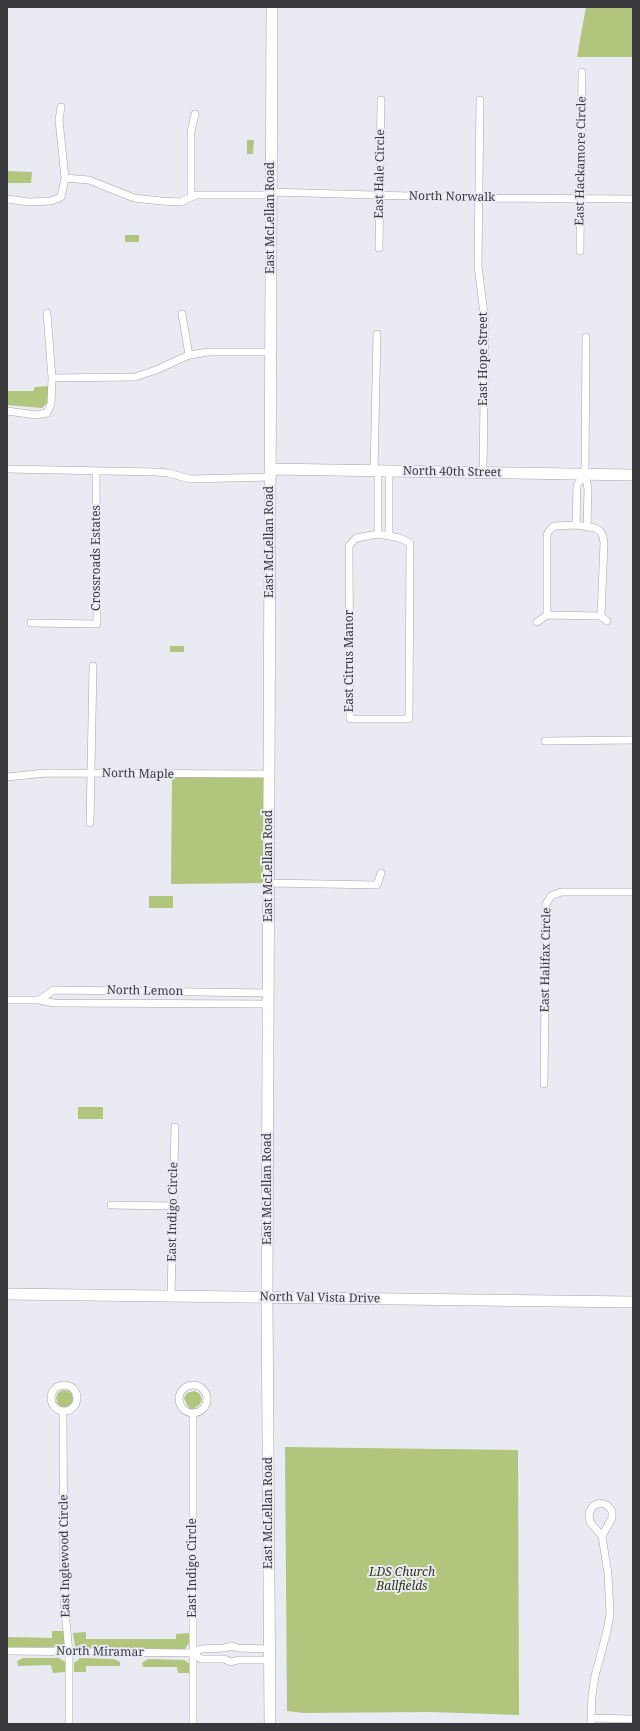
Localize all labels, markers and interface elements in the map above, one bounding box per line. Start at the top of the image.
street label: East Hackamore Circle [573,96,589,226]
street label: East Hale Circle [372,129,388,219]
street label: East McLellan Road [264,162,278,274]
street label: North Norwalk [409,189,495,205]
street label: East Hope Street [477,312,491,406]
street label: North 40th Street [403,464,501,480]
street label: East McLellan Road [263,486,277,598]
street label: Crossroads Estates [90,505,104,611]
street label: East Citrus Manor [343,610,357,712]
street label: North Maple [102,766,174,782]
street label: East McLellan Road [262,810,276,922]
street label: East Halifax Circle [538,907,554,1013]
street label: North Lemon [107,983,183,999]
street label: East McLellan Road [261,1133,275,1245]
street label: East Indigo Circle [165,1162,181,1262]
street label: North Val Vista Drive [260,1290,380,1306]
street label: East McLellan Road [262,1457,276,1569]
street label: East Inglewood Circle [57,1494,73,1618]
street label: East Indigo Circle [186,1518,200,1618]
park label: LDS Church Ballfields [369,1566,435,1594]
street label: North Miramar [56,1644,144,1660]

